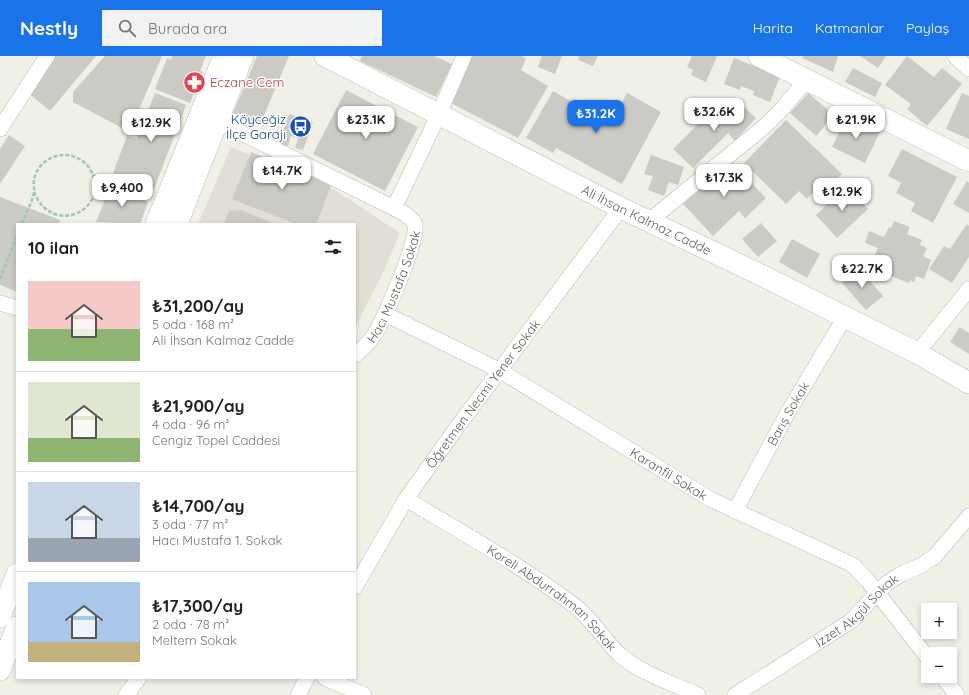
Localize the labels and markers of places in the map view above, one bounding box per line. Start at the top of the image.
pharmacy icon: Eczane Cem [181,69,207,95]
place label: Eczane Cem [210,74,284,90]
pin: ₺32.6K [681,98,747,132]
pin: ₺31.2K [563,100,629,134]
pin: ₺23.1K [333,106,399,140]
pin: ₺21.9K [823,106,889,140]
pin: ₺12.9K [118,109,184,143]
place label: Köyceğiz İlçe Garajı [226,111,286,142]
bus stop icon: Köyceğiz İlçe Garajı [288,113,314,139]
pin: ₺14.7K [249,157,315,191]
pin: ₺17.3K [691,164,757,198]
pin: ₺9,400 [89,174,155,208]
pin: ₺12.9K [809,178,875,212]
pin: ₺22.7K [829,255,895,289]

